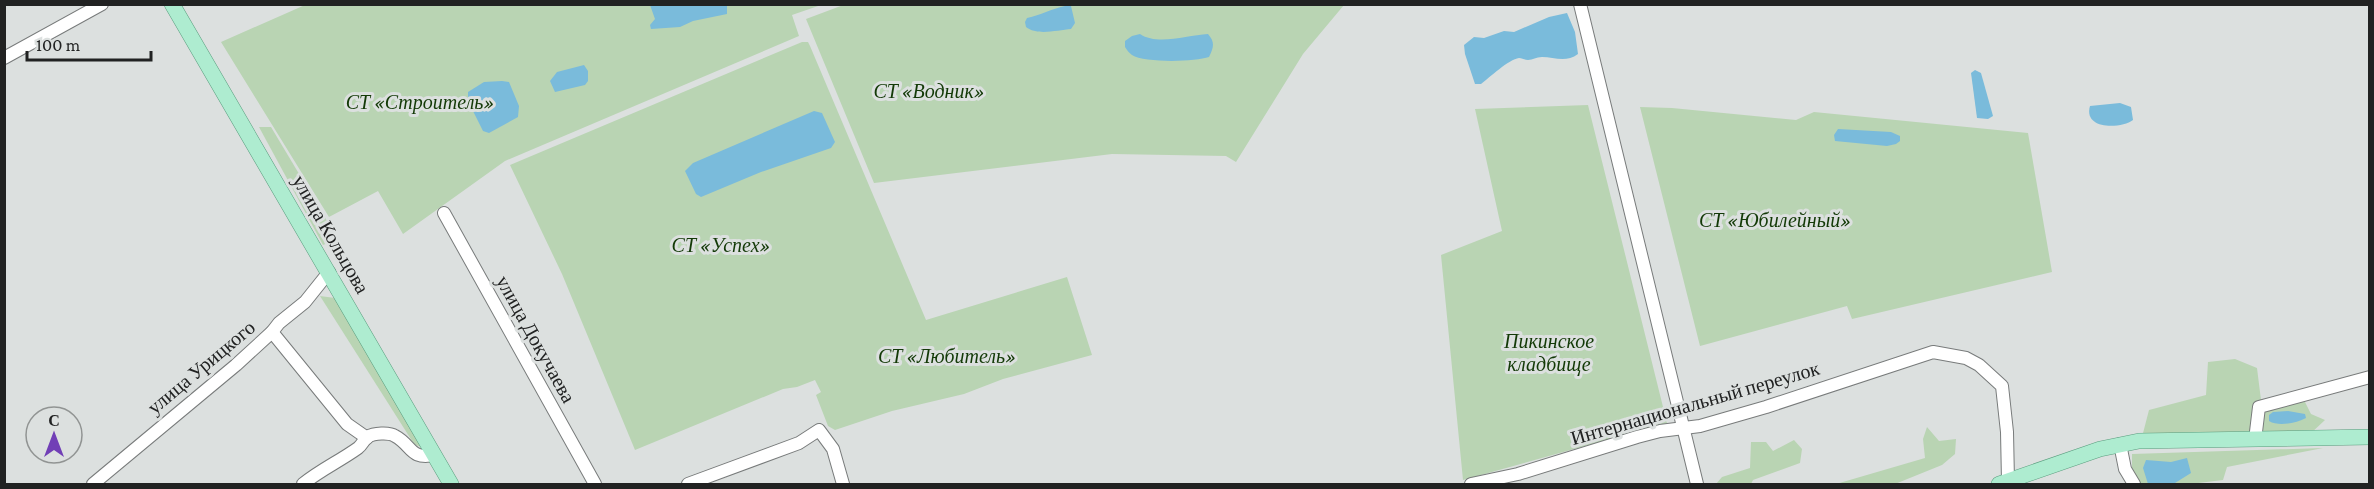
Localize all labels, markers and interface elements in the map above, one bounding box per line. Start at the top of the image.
scale bar [27,24,152,62]
text: 100 m [36,35,81,55]
park label: СТ «Водник» [873,80,985,102]
park label: СТ «Строитель» [346,91,494,114]
street label: улица Кольцова [287,171,374,298]
park label: СТ «Юбилейный» [1699,209,1851,231]
park label: СТ «Успех» [672,234,770,256]
street label: улица Докучаева [491,272,580,407]
street label: улица Урицкого [143,316,260,419]
park label: Пикинское кладбище [1503,330,1594,376]
park label: СТ «Любитель» [878,345,1016,367]
street label: Интернациональный переулок [1568,357,1823,450]
north arrow [24,405,84,465]
text: С [48,412,60,429]

